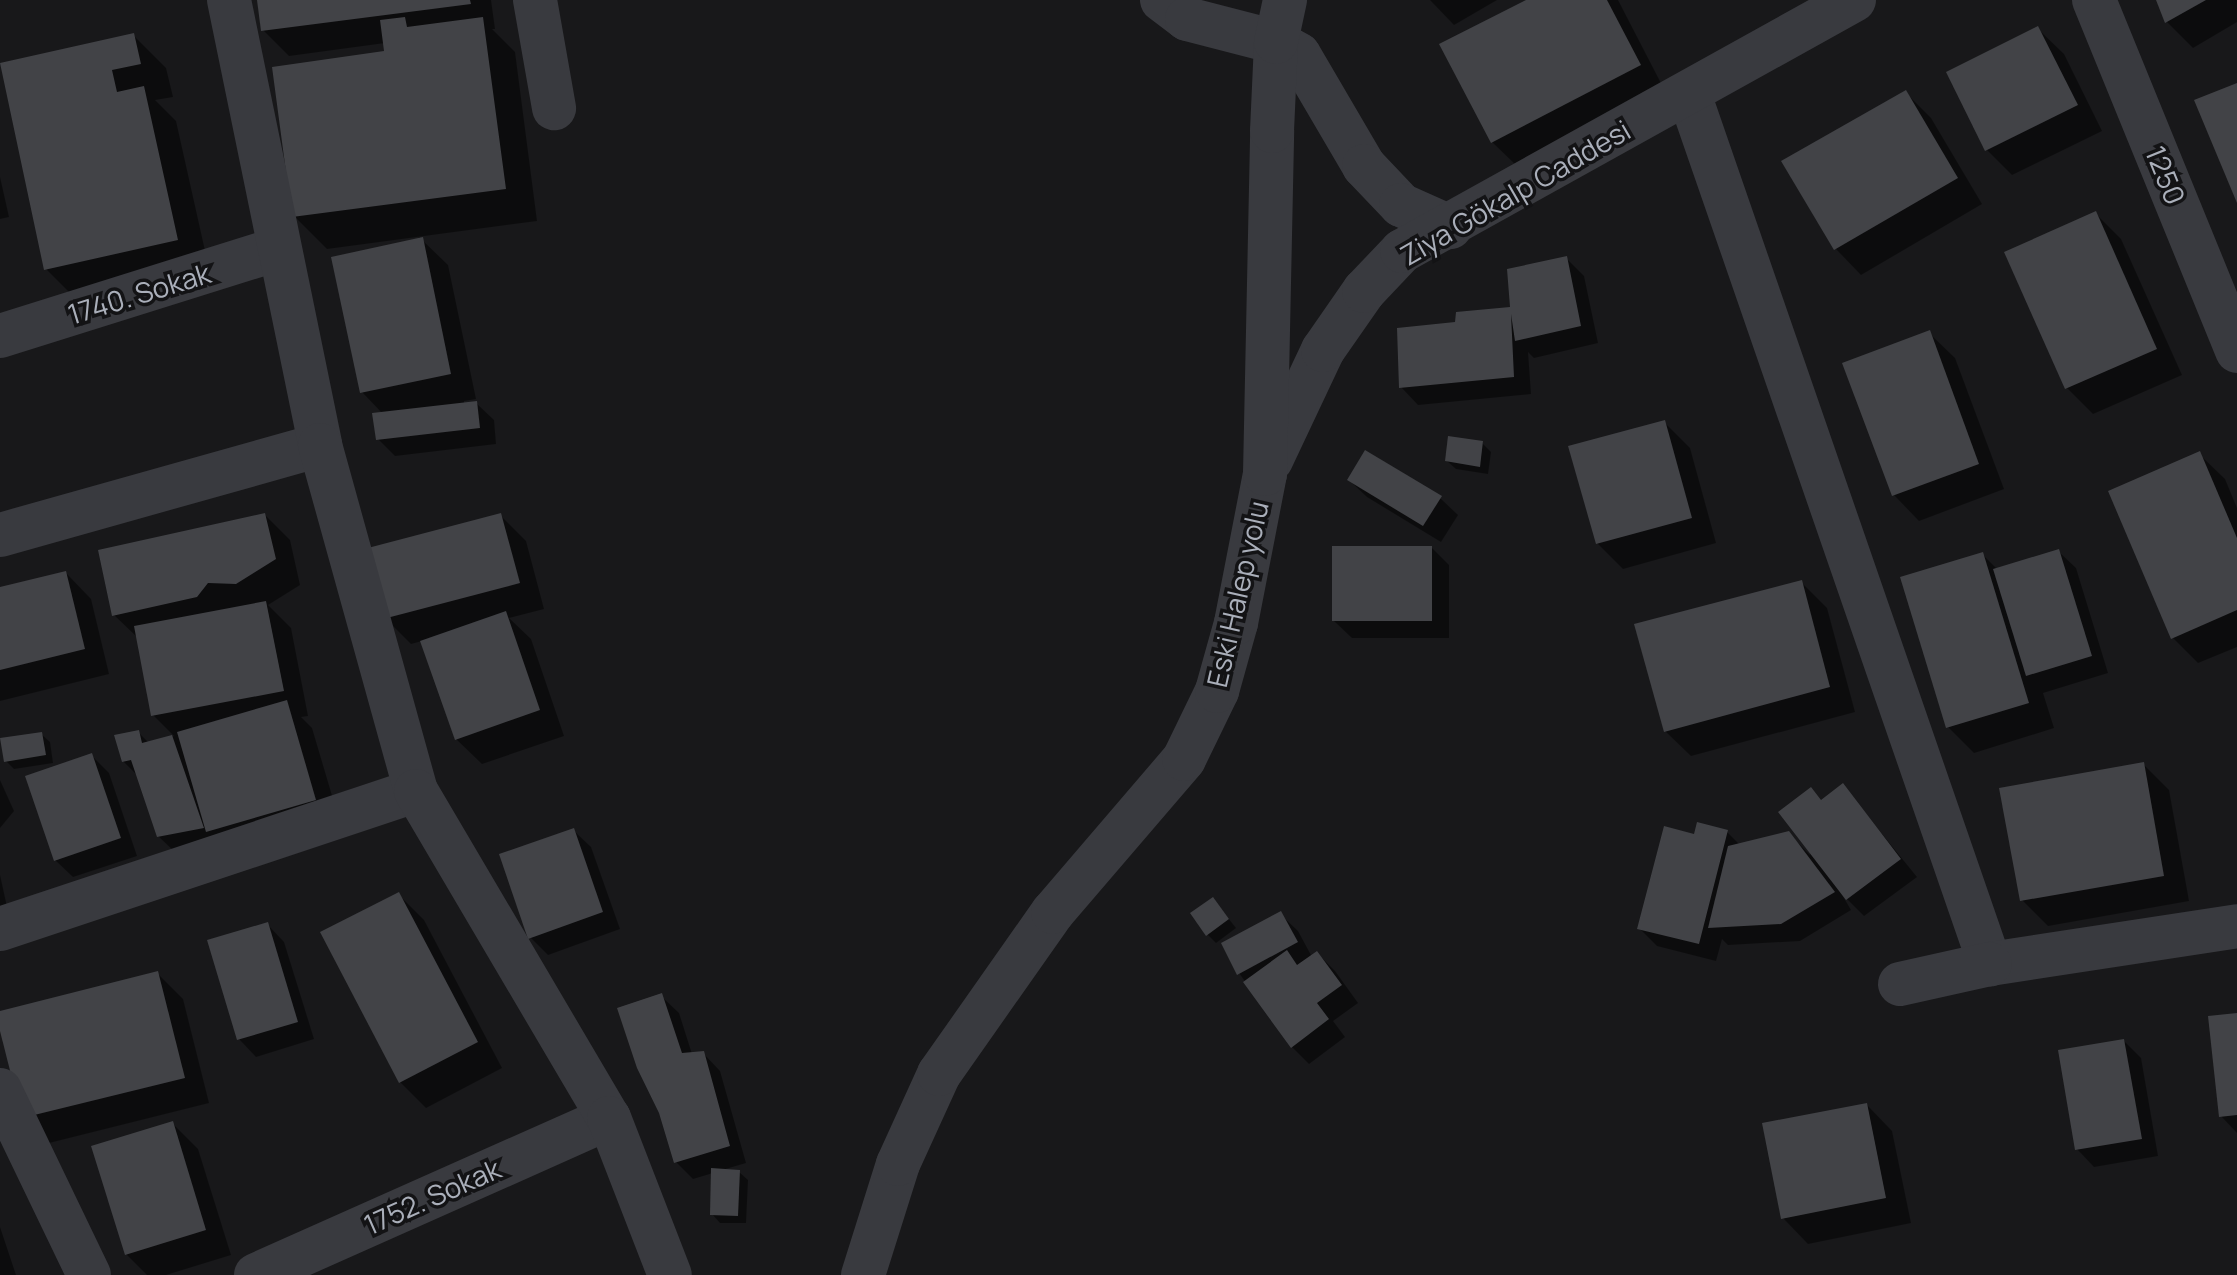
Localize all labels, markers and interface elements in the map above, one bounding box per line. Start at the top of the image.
street label: Ziya Gökalp Caddesi [1394,112,1636,272]
street label: 1250 [2139,141,2193,209]
street label: 1740. Sokak [64,255,214,331]
street label: Eski Halep yolu [1199,498,1275,690]
street label: 1752. Sokak [358,1151,506,1241]

